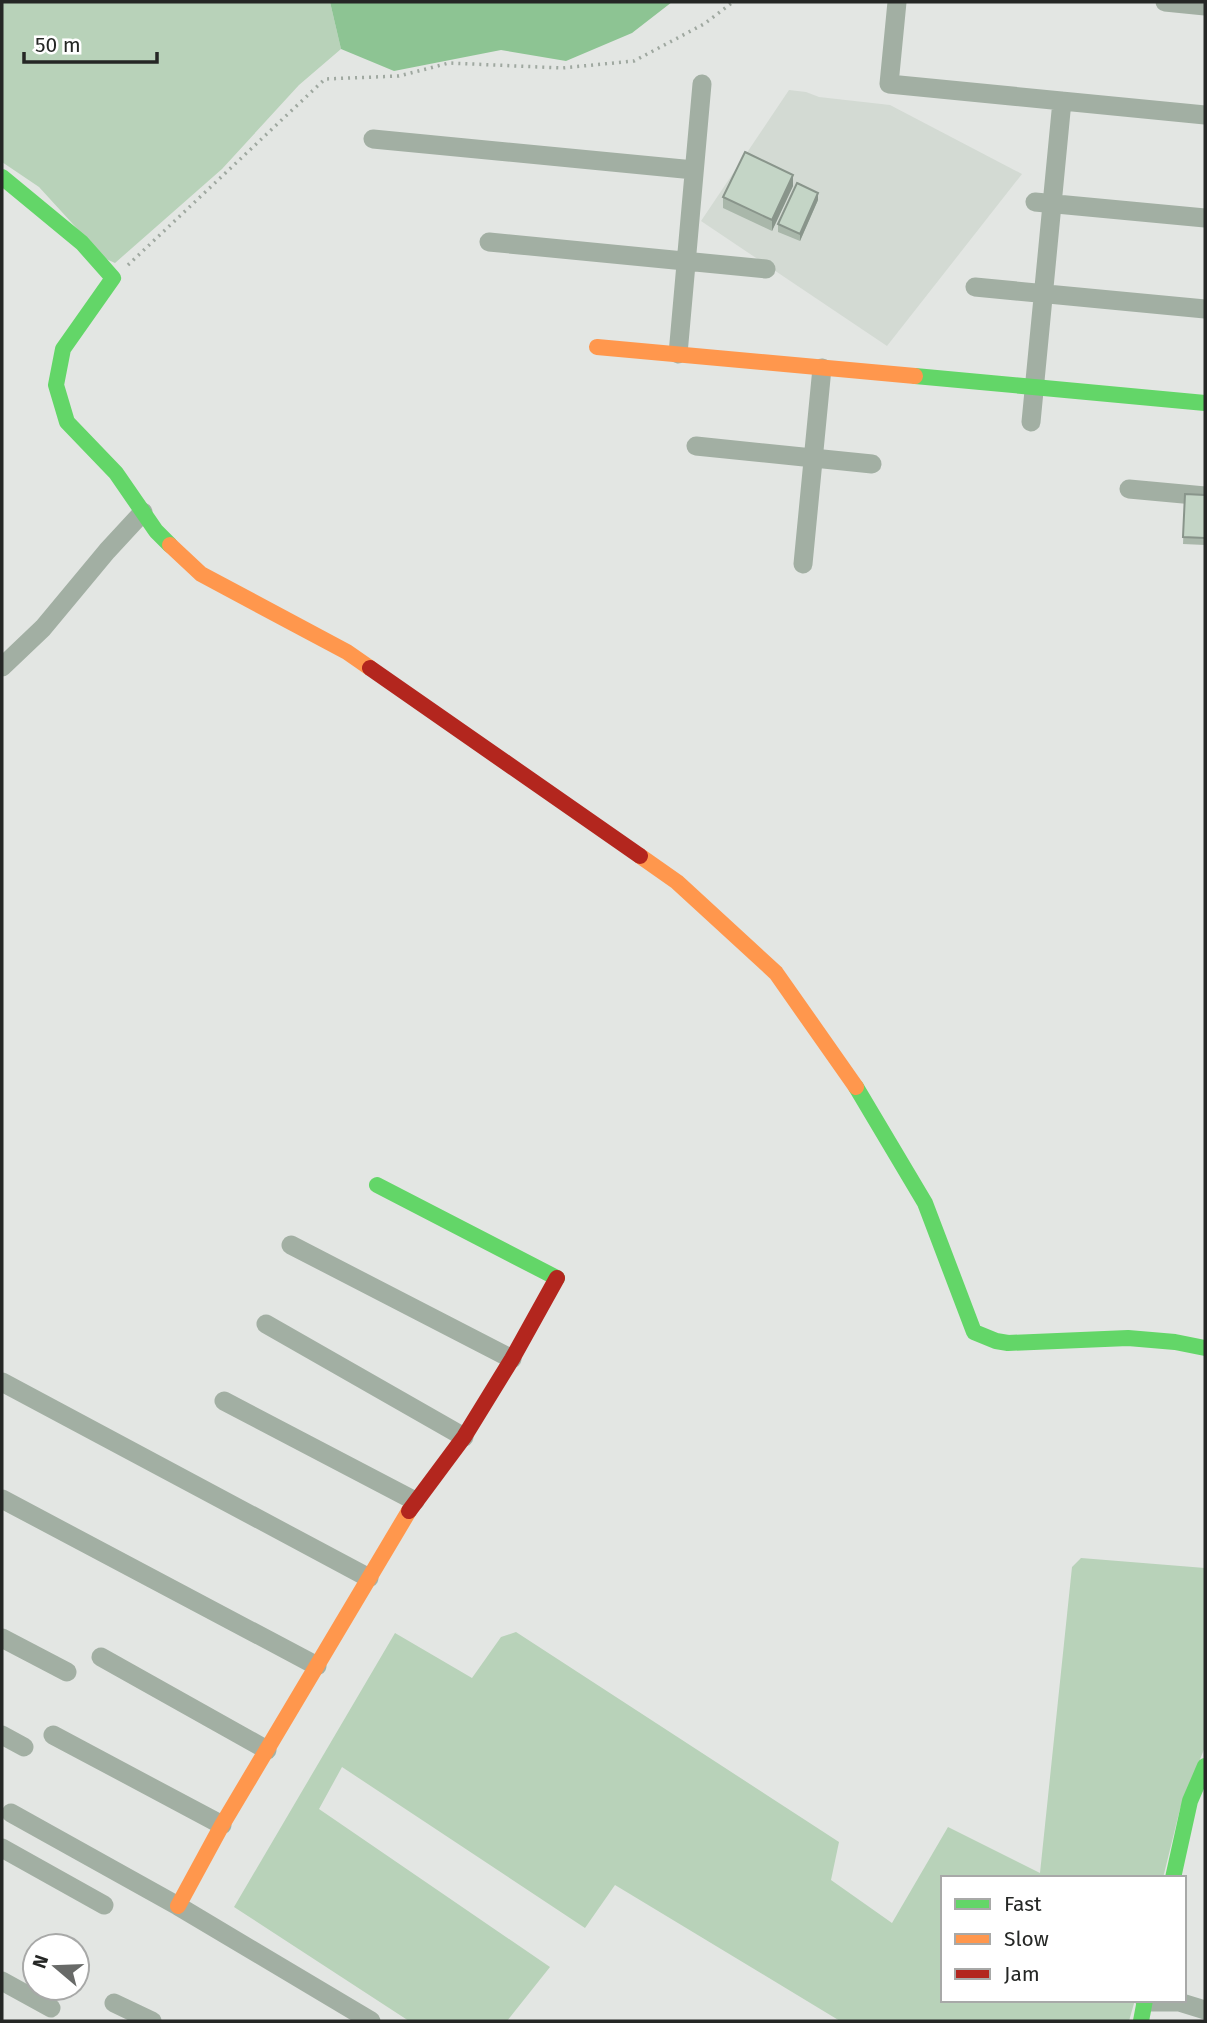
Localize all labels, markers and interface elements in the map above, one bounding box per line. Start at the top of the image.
scale bar [24,21,158,65]
text: 50 m [35,32,81,58]
legend [941,1876,1186,2002]
text: Fast [1004,1891,1042,1917]
text: Slow [1004,1926,1049,1952]
north arrow [21,1932,91,2002]
text: N [27,1952,53,1971]
text: Jam [1004,1961,1040,1987]

